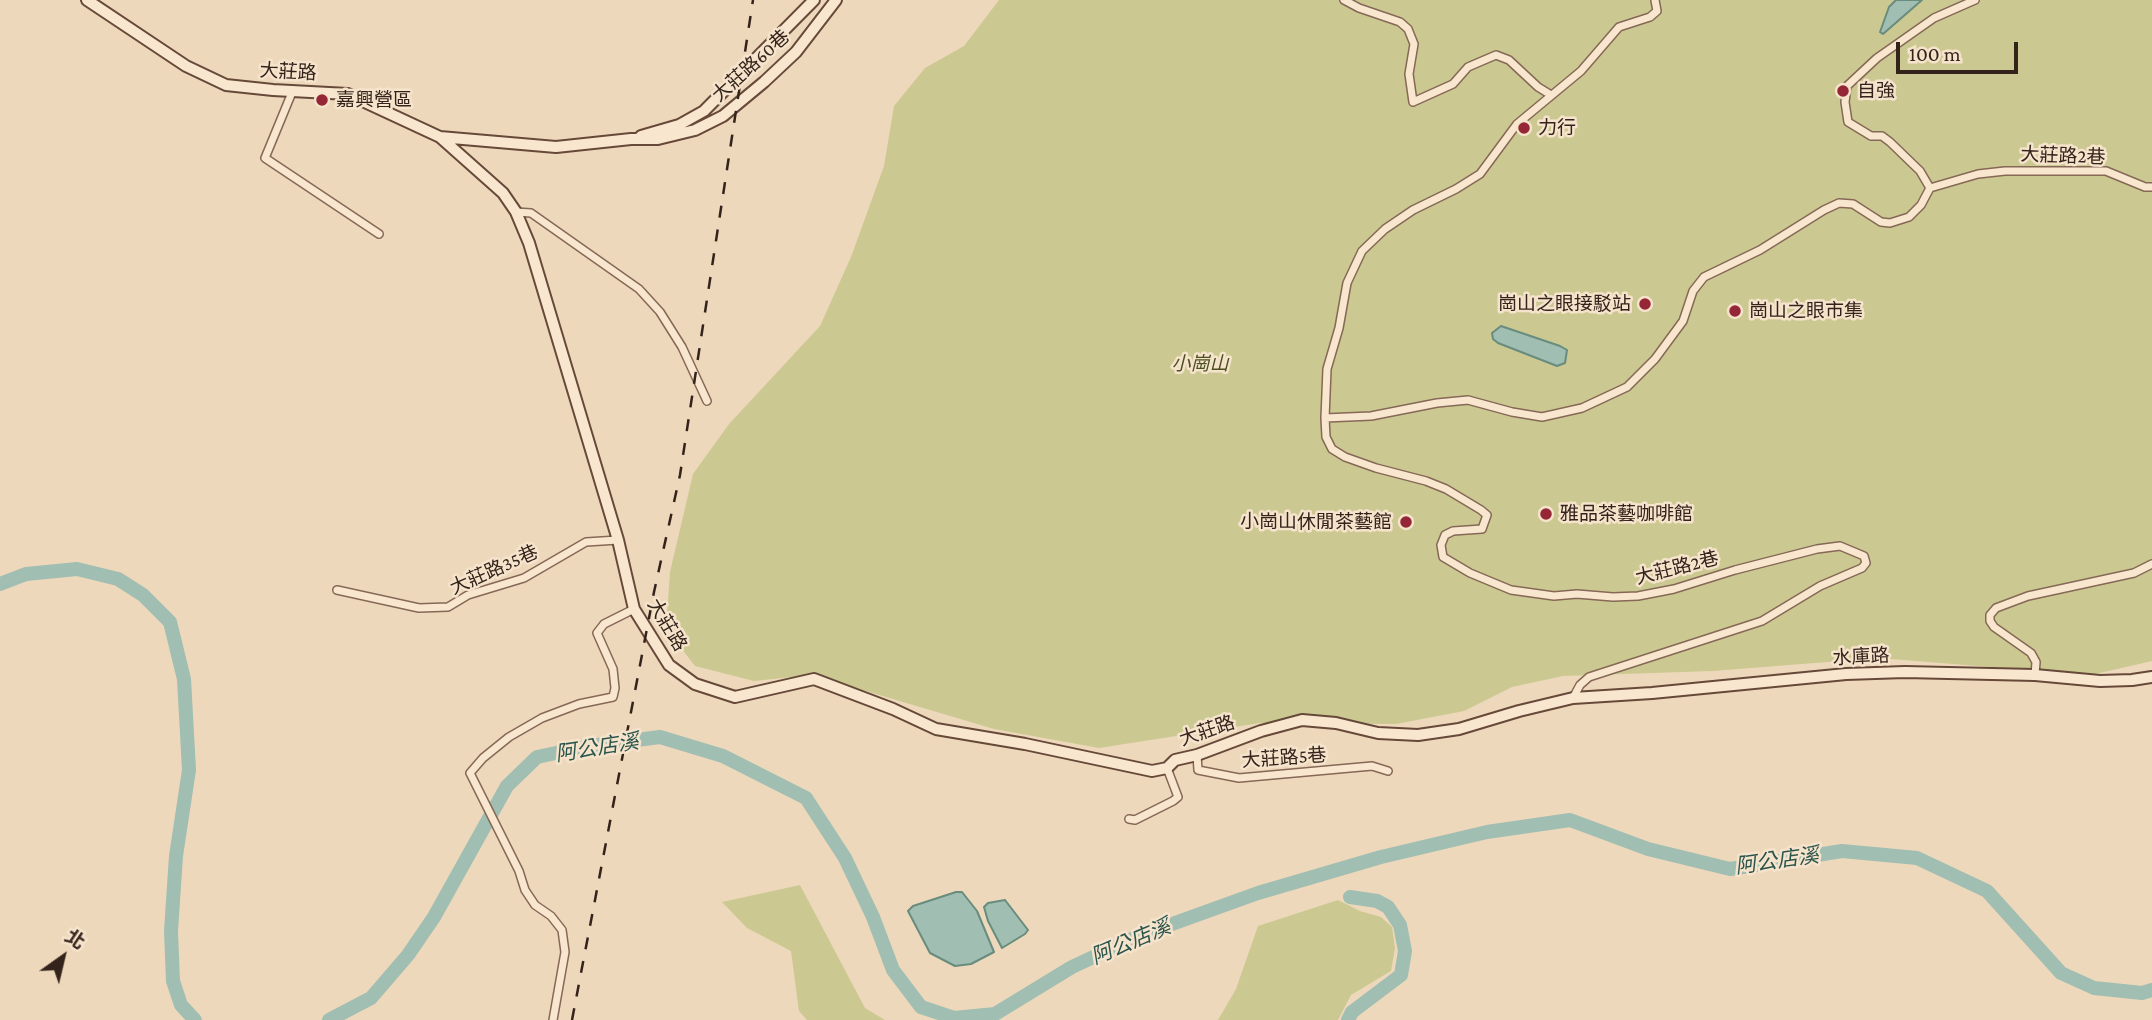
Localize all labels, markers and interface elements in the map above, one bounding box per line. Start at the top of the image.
street label: 大莊路60巷 [708,25,794,107]
scale bar [1900,28,2022,72]
text: 100 m [1909,42,1961,66]
street label: 大莊路 [259,59,317,85]
place label: 自強 [1857,80,1895,102]
marker: 自強 [1835,83,1851,99]
place label: 嘉興營區 [336,89,412,111]
marker: 嘉興營區 [314,92,330,108]
place label: 力行 [1538,117,1576,139]
marker: 力行 [1516,120,1532,136]
street label: 大莊路2巷 [2020,143,2106,169]
place label: 崗山之眼接駁站 [1498,293,1631,315]
marker: 崗山之眼接駁站 [1637,296,1653,312]
place label: 崗山之眼市集 [1749,300,1863,322]
marker: 崗山之眼市集 [1727,303,1743,319]
park label: 小崗山 [1172,353,1228,375]
place label: 雅品茶藝咖啡館 [1560,503,1693,525]
marker: 雅品茶藝咖啡館 [1538,506,1554,522]
place label: 小崗山休閒茶藝館 [1240,511,1392,533]
marker: 小崗山休閒茶藝館 [1398,514,1414,530]
street label: 大莊路35巷 [446,540,542,600]
street label: 大莊路2巷 [1633,547,1721,589]
street label: 大莊路 [643,595,691,655]
street label: 水庫路 [1832,644,1890,670]
street label: 大莊路 [1176,711,1238,751]
water label: 阿公店溪 [554,729,640,767]
street label: 大莊路5巷 [1241,744,1327,772]
water label: 阿公店溪 [1734,843,1820,879]
water label: 阿公店溪 [1087,914,1175,970]
north arrow [28,922,98,992]
text: 北 [61,925,89,953]

